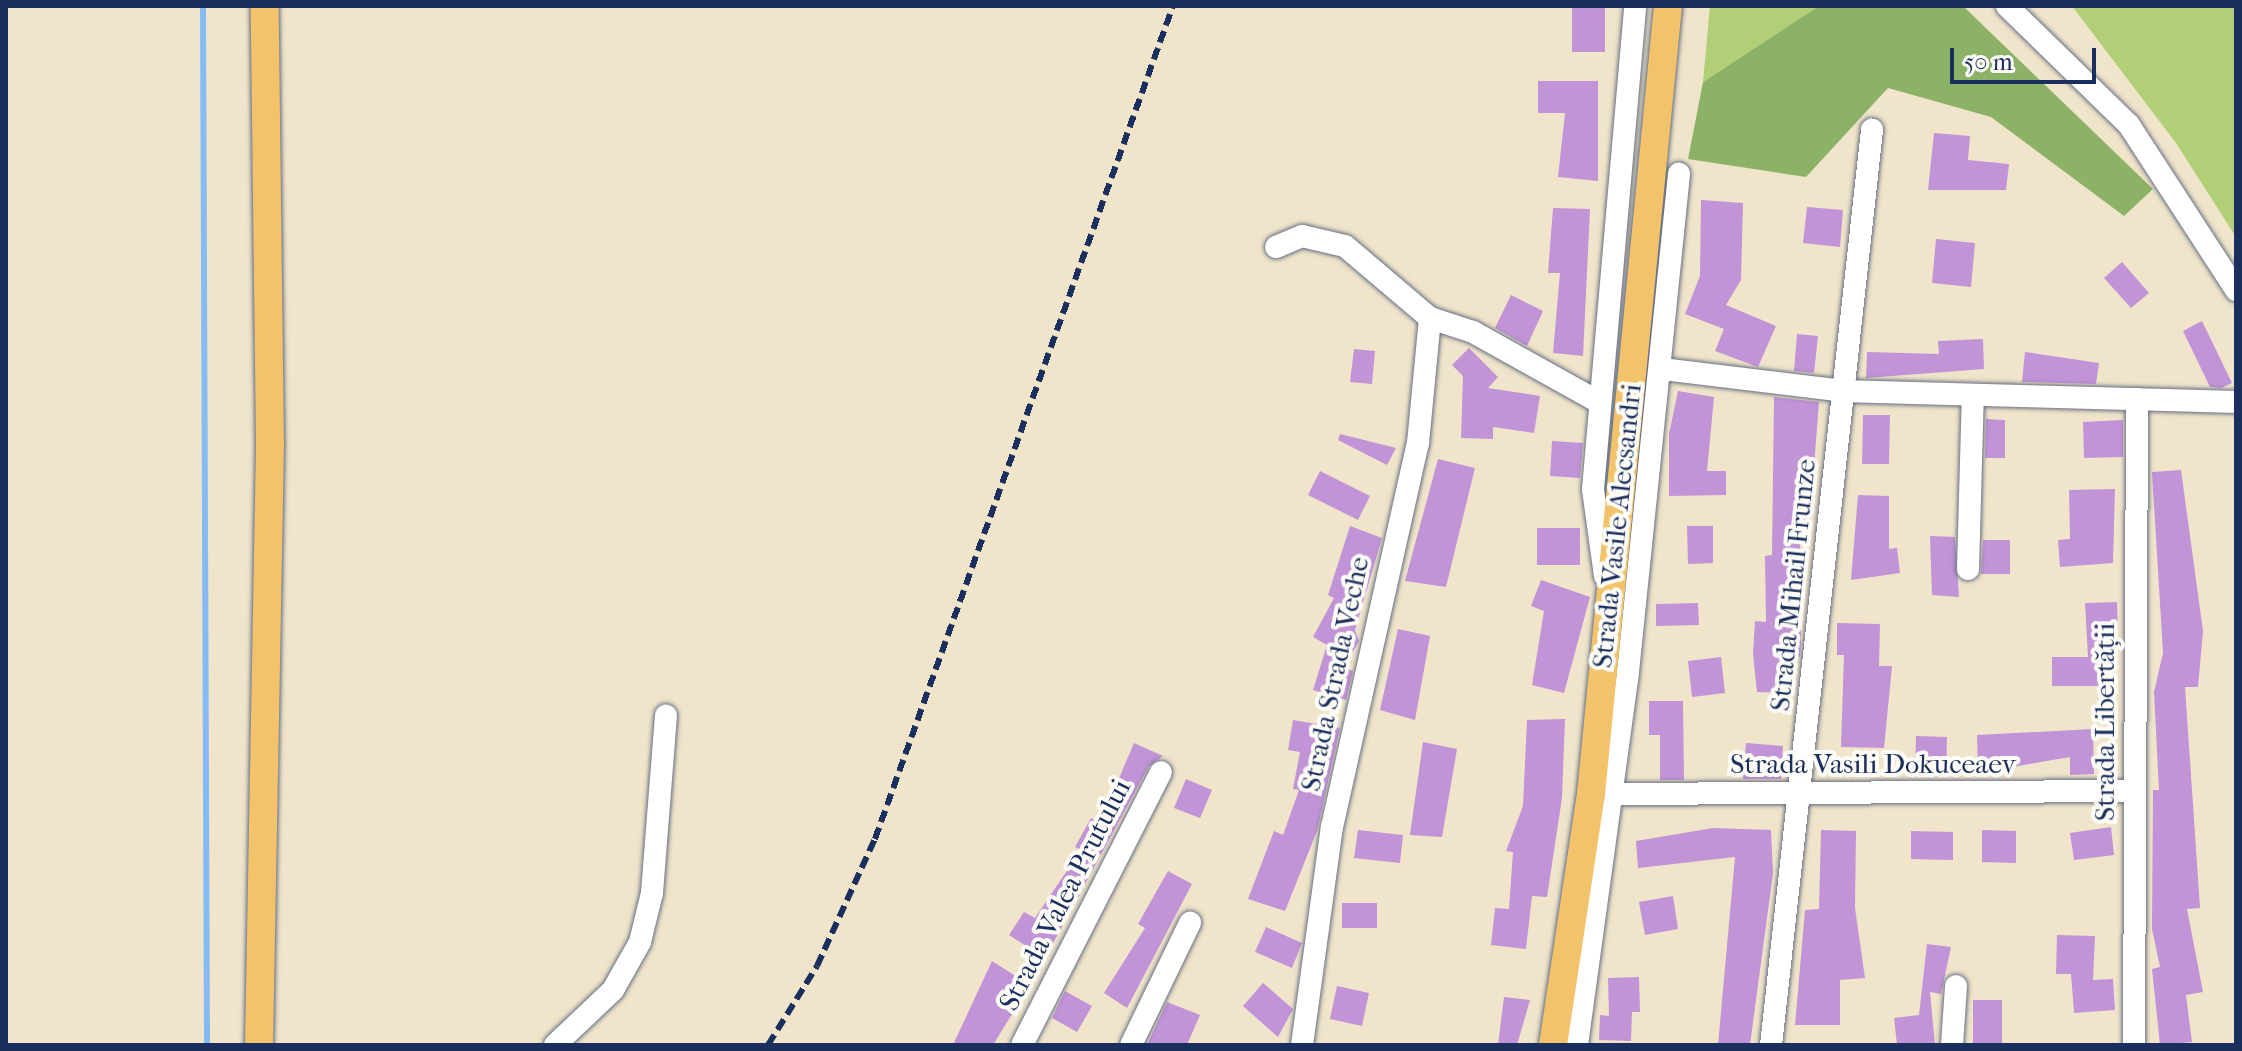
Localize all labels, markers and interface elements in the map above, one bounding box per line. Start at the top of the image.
scale bar [1954,32,2100,82]
text: 50 m [1964,48,2013,76]
street label: Strada Vasile Alecsandri [1585,382,1649,670]
street label: Strada Mihail Frunze [1763,457,1823,713]
street label: Strada Strada Veche [1294,554,1376,794]
street label: Strada Libertății [2088,623,2122,821]
street label: Strada Vasili Dokuceaev [1730,747,2016,781]
street label: Strada Valea Prutului [992,774,1138,1016]

